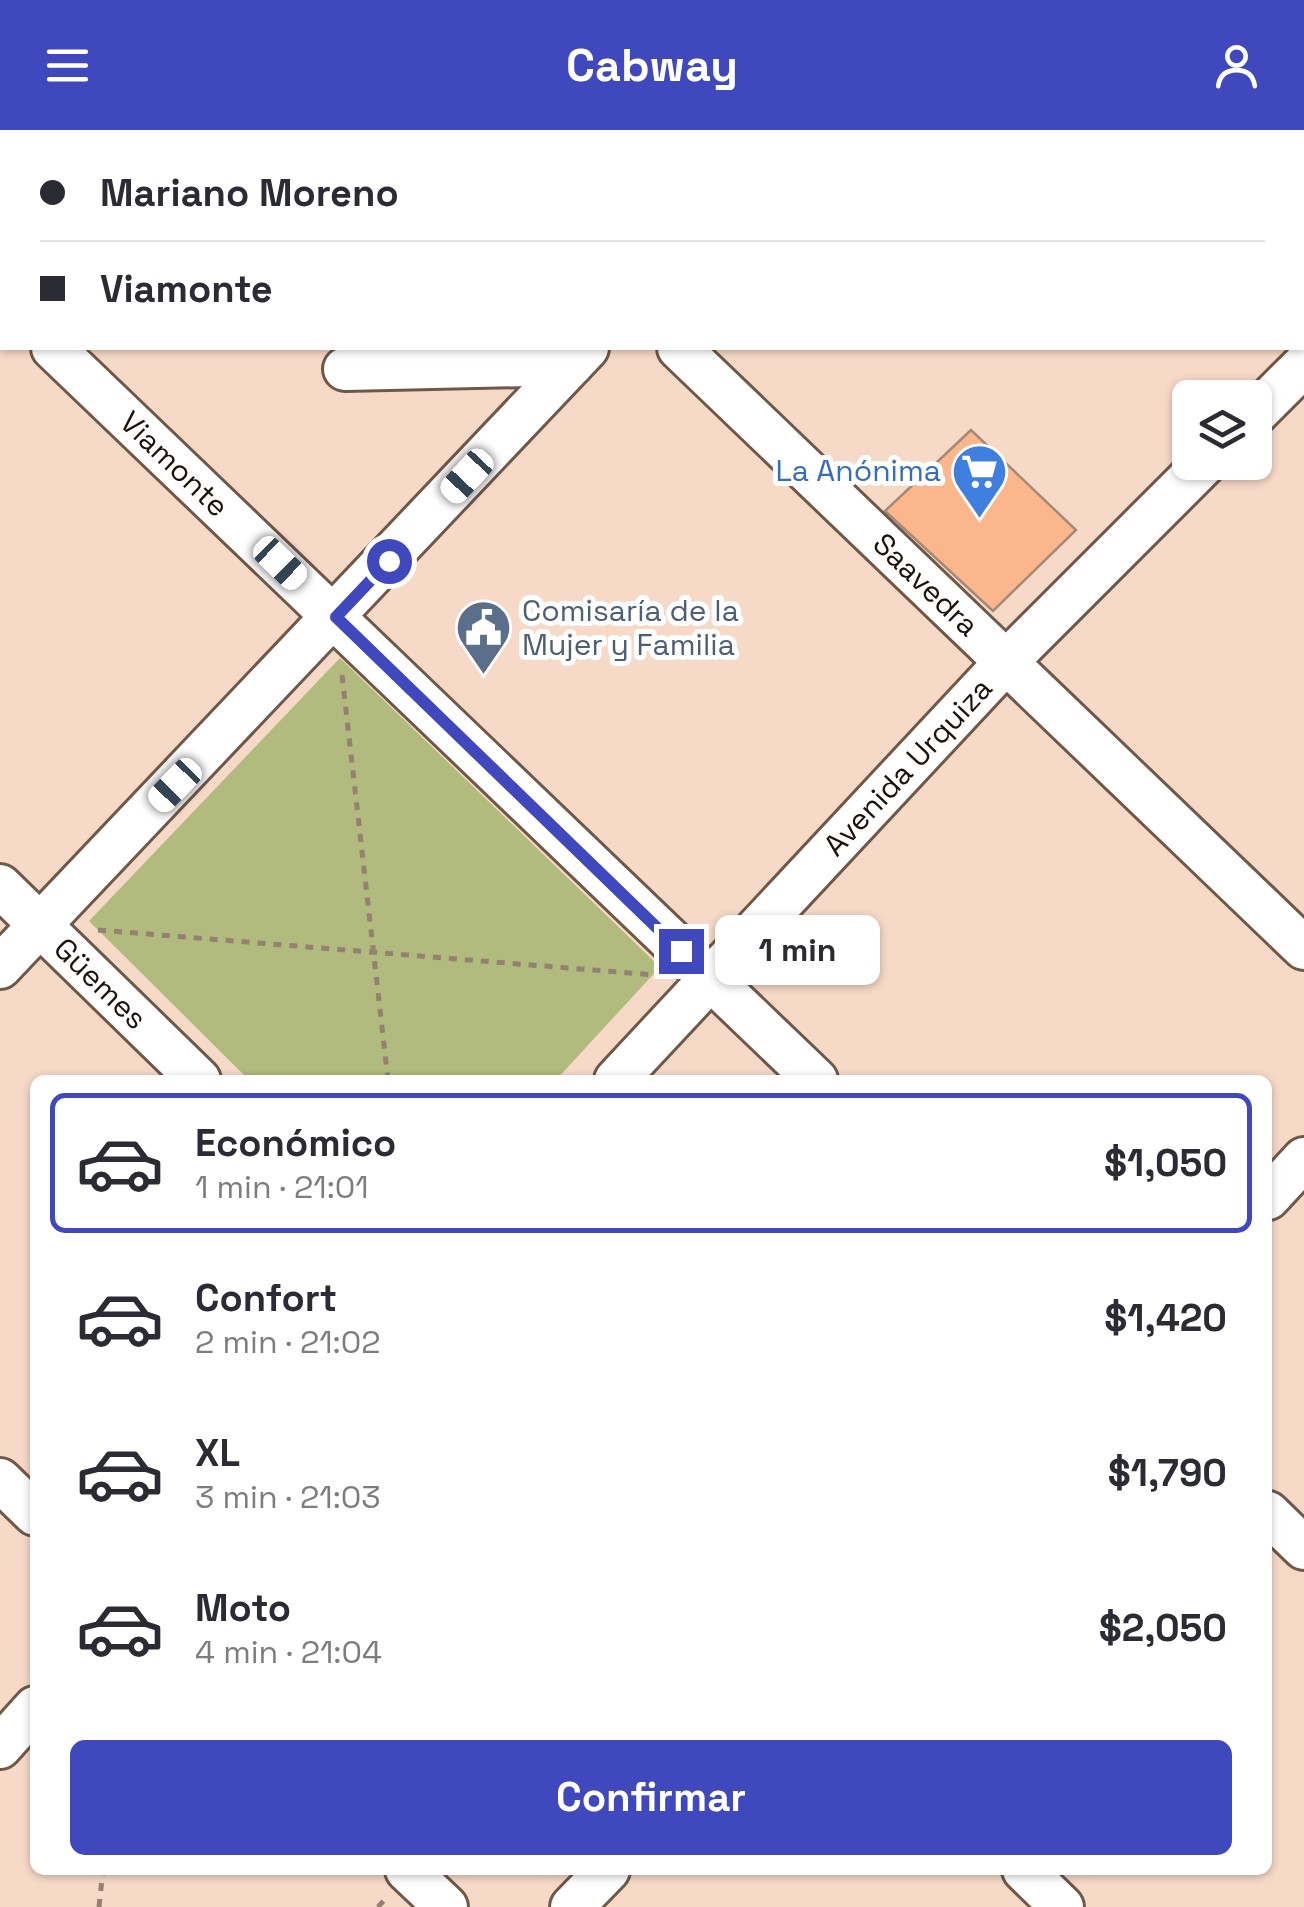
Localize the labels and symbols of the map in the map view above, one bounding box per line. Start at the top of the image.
street label: Viamonte [112,403,237,525]
supermarket icon: La Anónima [950,441,1010,520]
car [436,444,498,508]
place label: La Anónima [775,451,941,490]
street label: Saavedra [865,524,987,645]
car [248,531,312,595]
route start [367,539,412,584]
place label: Comisaría de la Mujer y Familia [522,591,739,664]
public building icon: Comisaría de la Mujer y Familia [453,598,513,677]
street label: Avenida Urquiza [815,669,1000,864]
car [143,753,207,817]
callout: 1 min [716,916,881,986]
street label: Güemes [46,929,156,1038]
route end [659,929,704,974]

